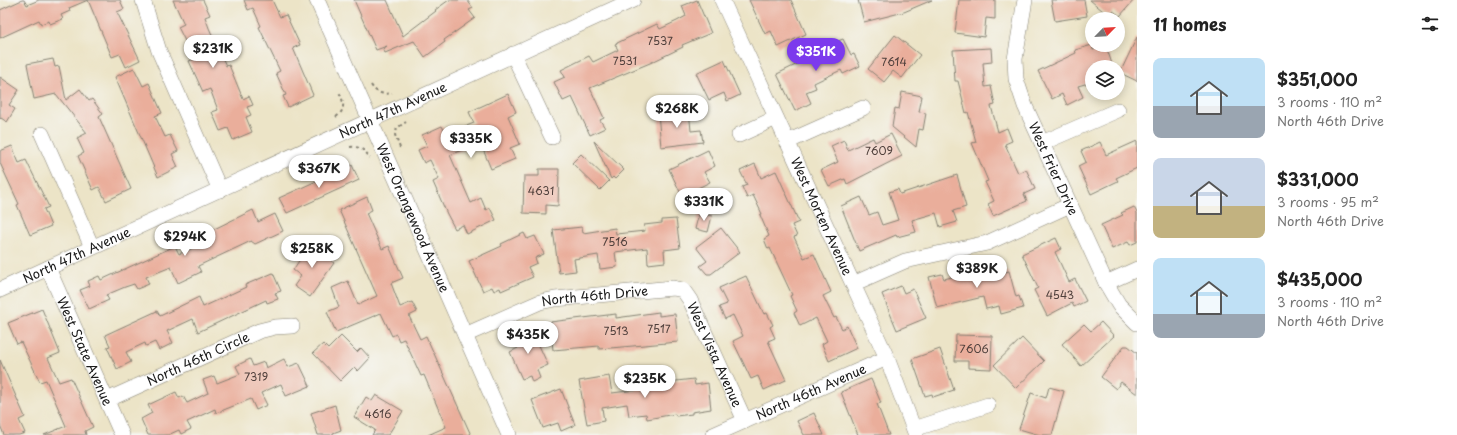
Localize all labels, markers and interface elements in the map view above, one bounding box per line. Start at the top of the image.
text: 11 homes [1153,11,1227,37]
north arrow [1085,12,1125,52]
map controls [1085,12,1125,100]
icon: filters [1419,13,1441,35]
house number: 7537 [647,32,673,49]
pin: $231K [185,35,241,69]
text: $231K [193,38,233,57]
pin: $351K [788,38,844,72]
text: $351K [796,41,836,60]
house number: 7531 [613,52,637,69]
house number: 7614 [881,53,907,70]
button: layers [1085,60,1125,100]
text: $351,000 [1277,66,1358,92]
icon: home [1185,74,1233,122]
street label: North 47th Avenue [336,77,449,143]
text: 3 rooms · 110 m² [1277,92,1382,111]
pin: $268K [649,95,705,129]
text: $268K [655,98,699,117]
text: North 46th Drive [1277,111,1384,130]
street label: West Frier Drive [1025,119,1084,218]
pin: $335K [443,125,499,159]
text: $335K [450,128,492,147]
street label: West Orangewood Avenue [372,140,455,295]
house number: 7609 [865,142,893,159]
street label: West Morten Avenue [787,154,858,278]
pin: $367K [291,155,347,189]
text: $367K [298,158,340,177]
text: $331,000 [1277,166,1359,192]
icon: home [1185,174,1233,222]
house number: 4631 [528,182,554,199]
pin: $331K [676,188,732,222]
text: $331K [684,191,724,210]
text: 3 rooms · 95 m² [1277,192,1379,211]
text: North 46th Drive [1277,211,1384,230]
street label: North 47th Avenue [19,222,133,287]
pin: $294K [157,223,213,257]
text: $294K [163,226,207,245]
house number: 7516 [602,233,628,250]
pin: $258K [284,235,340,269]
text: $258K [290,238,334,257]
pin: $389K [949,255,1005,289]
text: $389K [956,258,998,277]
text: $435,000 [1277,266,1362,292]
icon: home [1185,274,1233,322]
street label: North 46th Drive [540,280,649,311]
house number: 4543 [1046,286,1074,303]
text: 3 rooms · 110 m² [1277,292,1382,311]
street label: West State Avenue [53,294,118,408]
street label: West Vista Avenue [683,299,747,410]
text: North 46th Drive [1277,311,1384,330]
house number: 7517 [647,320,671,337]
pin: $435K [500,321,556,355]
house number: 7513 [604,322,628,339]
text: $435K [506,324,550,343]
street label: North 46th Circle [143,327,252,390]
house number: 7606 [959,340,989,357]
street label: North 46th Avenue [752,358,869,424]
pin: $235K [617,365,673,399]
house number: 7319 [244,368,268,385]
text: $235K [623,368,667,387]
house number: 4616 [365,405,391,422]

